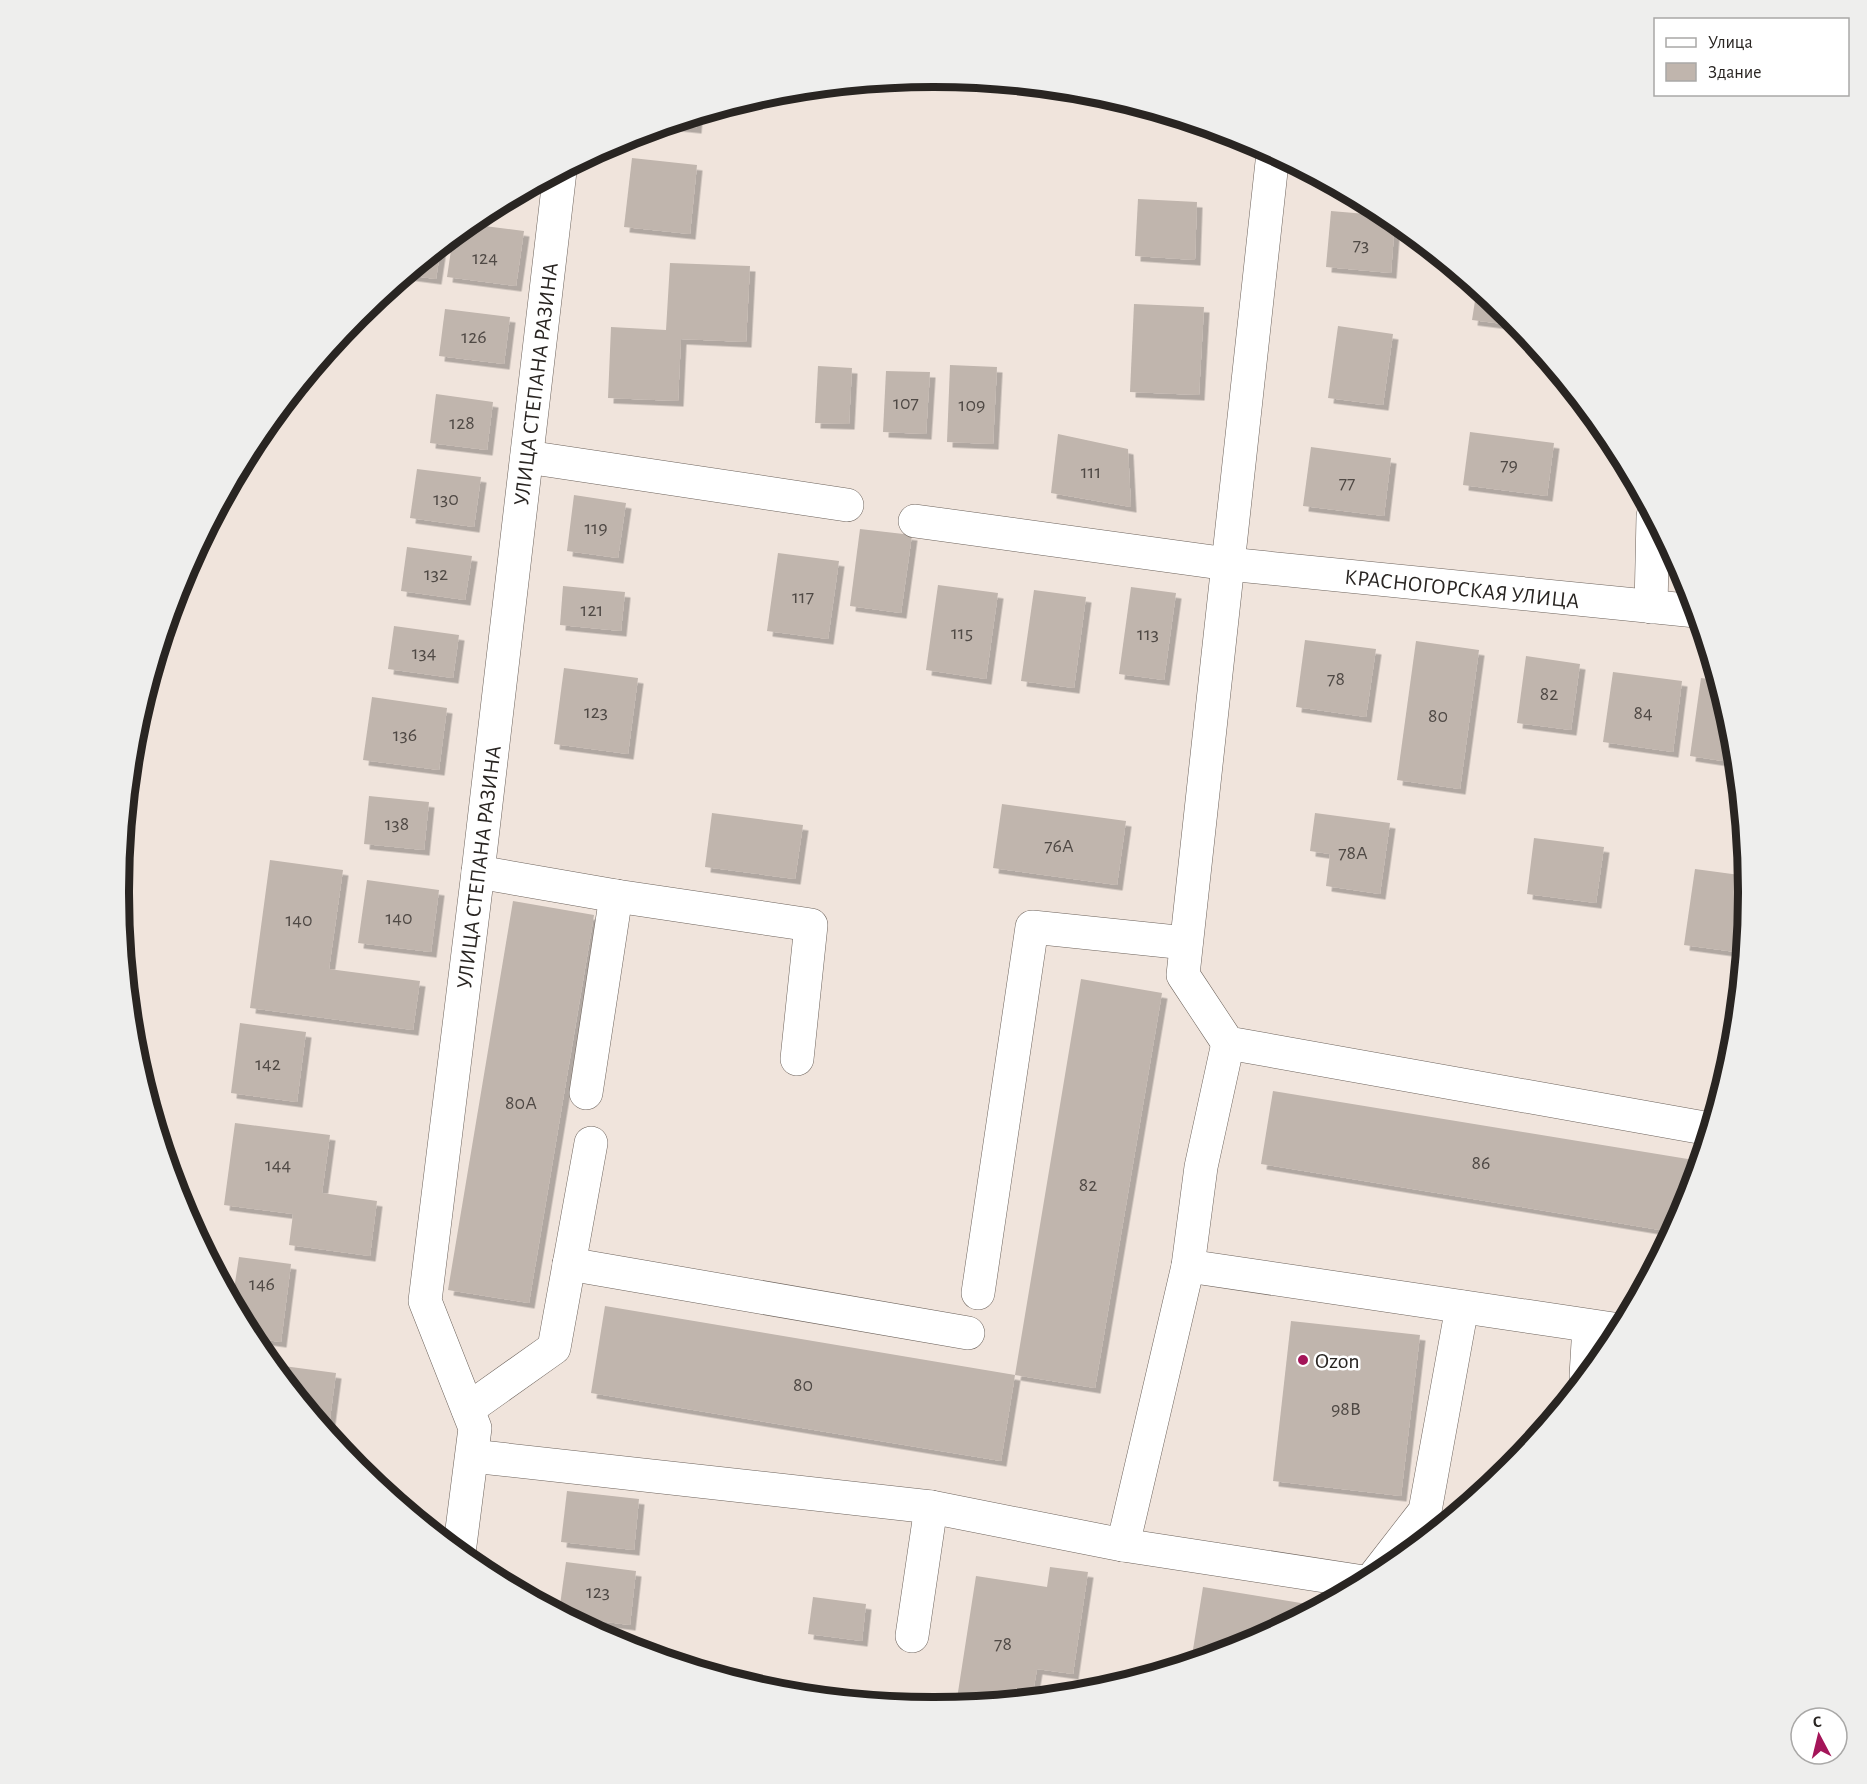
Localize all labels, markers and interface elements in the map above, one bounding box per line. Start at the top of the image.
legend [1654,18,1849,96]
text: Улица [1708,34,1753,52]
text: Здание [1708,64,1762,82]
house number: 73 [1353,235,1369,255]
house number: 124 [472,248,498,268]
street label: УЛИЦА СТЕПАНА РАЗИНА [510,261,562,507]
house number: 126 [461,327,487,347]
house number: 107 [893,393,919,413]
house number: 109 [959,395,985,415]
house number: 128 [449,413,475,433]
house number: 79 [1500,455,1518,475]
house number: 111 [1081,462,1101,482]
house number: 77 [1339,473,1355,493]
house number: 130 [433,489,459,509]
house number: 119 [584,518,608,538]
house number: 132 [424,564,448,584]
street label: КРАСНОГОРСКАЯ УЛИЦА [1343,566,1581,612]
house number: 117 [792,587,814,607]
house number: 121 [581,600,603,620]
house number: 115 [951,623,973,643]
house number: 113 [1137,624,1159,644]
house number: 134 [412,643,436,663]
house number: 78 [1327,669,1345,689]
house number: 82 [1540,684,1558,704]
house number: 123 [584,702,608,722]
house number: 84 [1633,703,1653,723]
house number: 80 [1428,706,1448,726]
house number: 136 [393,725,417,745]
street label: УЛИЦА СТЕПАНА РАЗИНА [453,744,505,990]
house number: 138 [385,814,409,834]
house number: 76А [1044,836,1074,856]
house number: 78А [1338,843,1368,863]
house number: 140 [385,908,413,928]
house number: 140 [285,910,313,930]
house number: 142 [255,1054,281,1074]
house number: 80А [505,1093,537,1113]
house number: 86 [1472,1153,1490,1173]
house number: 144 [265,1155,291,1175]
house number: 82 [1079,1175,1097,1195]
house number: 146 [249,1274,275,1294]
place label: Ozon [1315,1350,1360,1372]
marker: Ozon [1296,1353,1310,1367]
house number: 80 [793,1375,813,1395]
house number: 98В [1331,1399,1361,1419]
house number: 123 [586,1582,610,1602]
house number: 78 [994,1634,1012,1654]
north arrow [1789,1706,1849,1766]
text: С [1812,1714,1823,1731]

